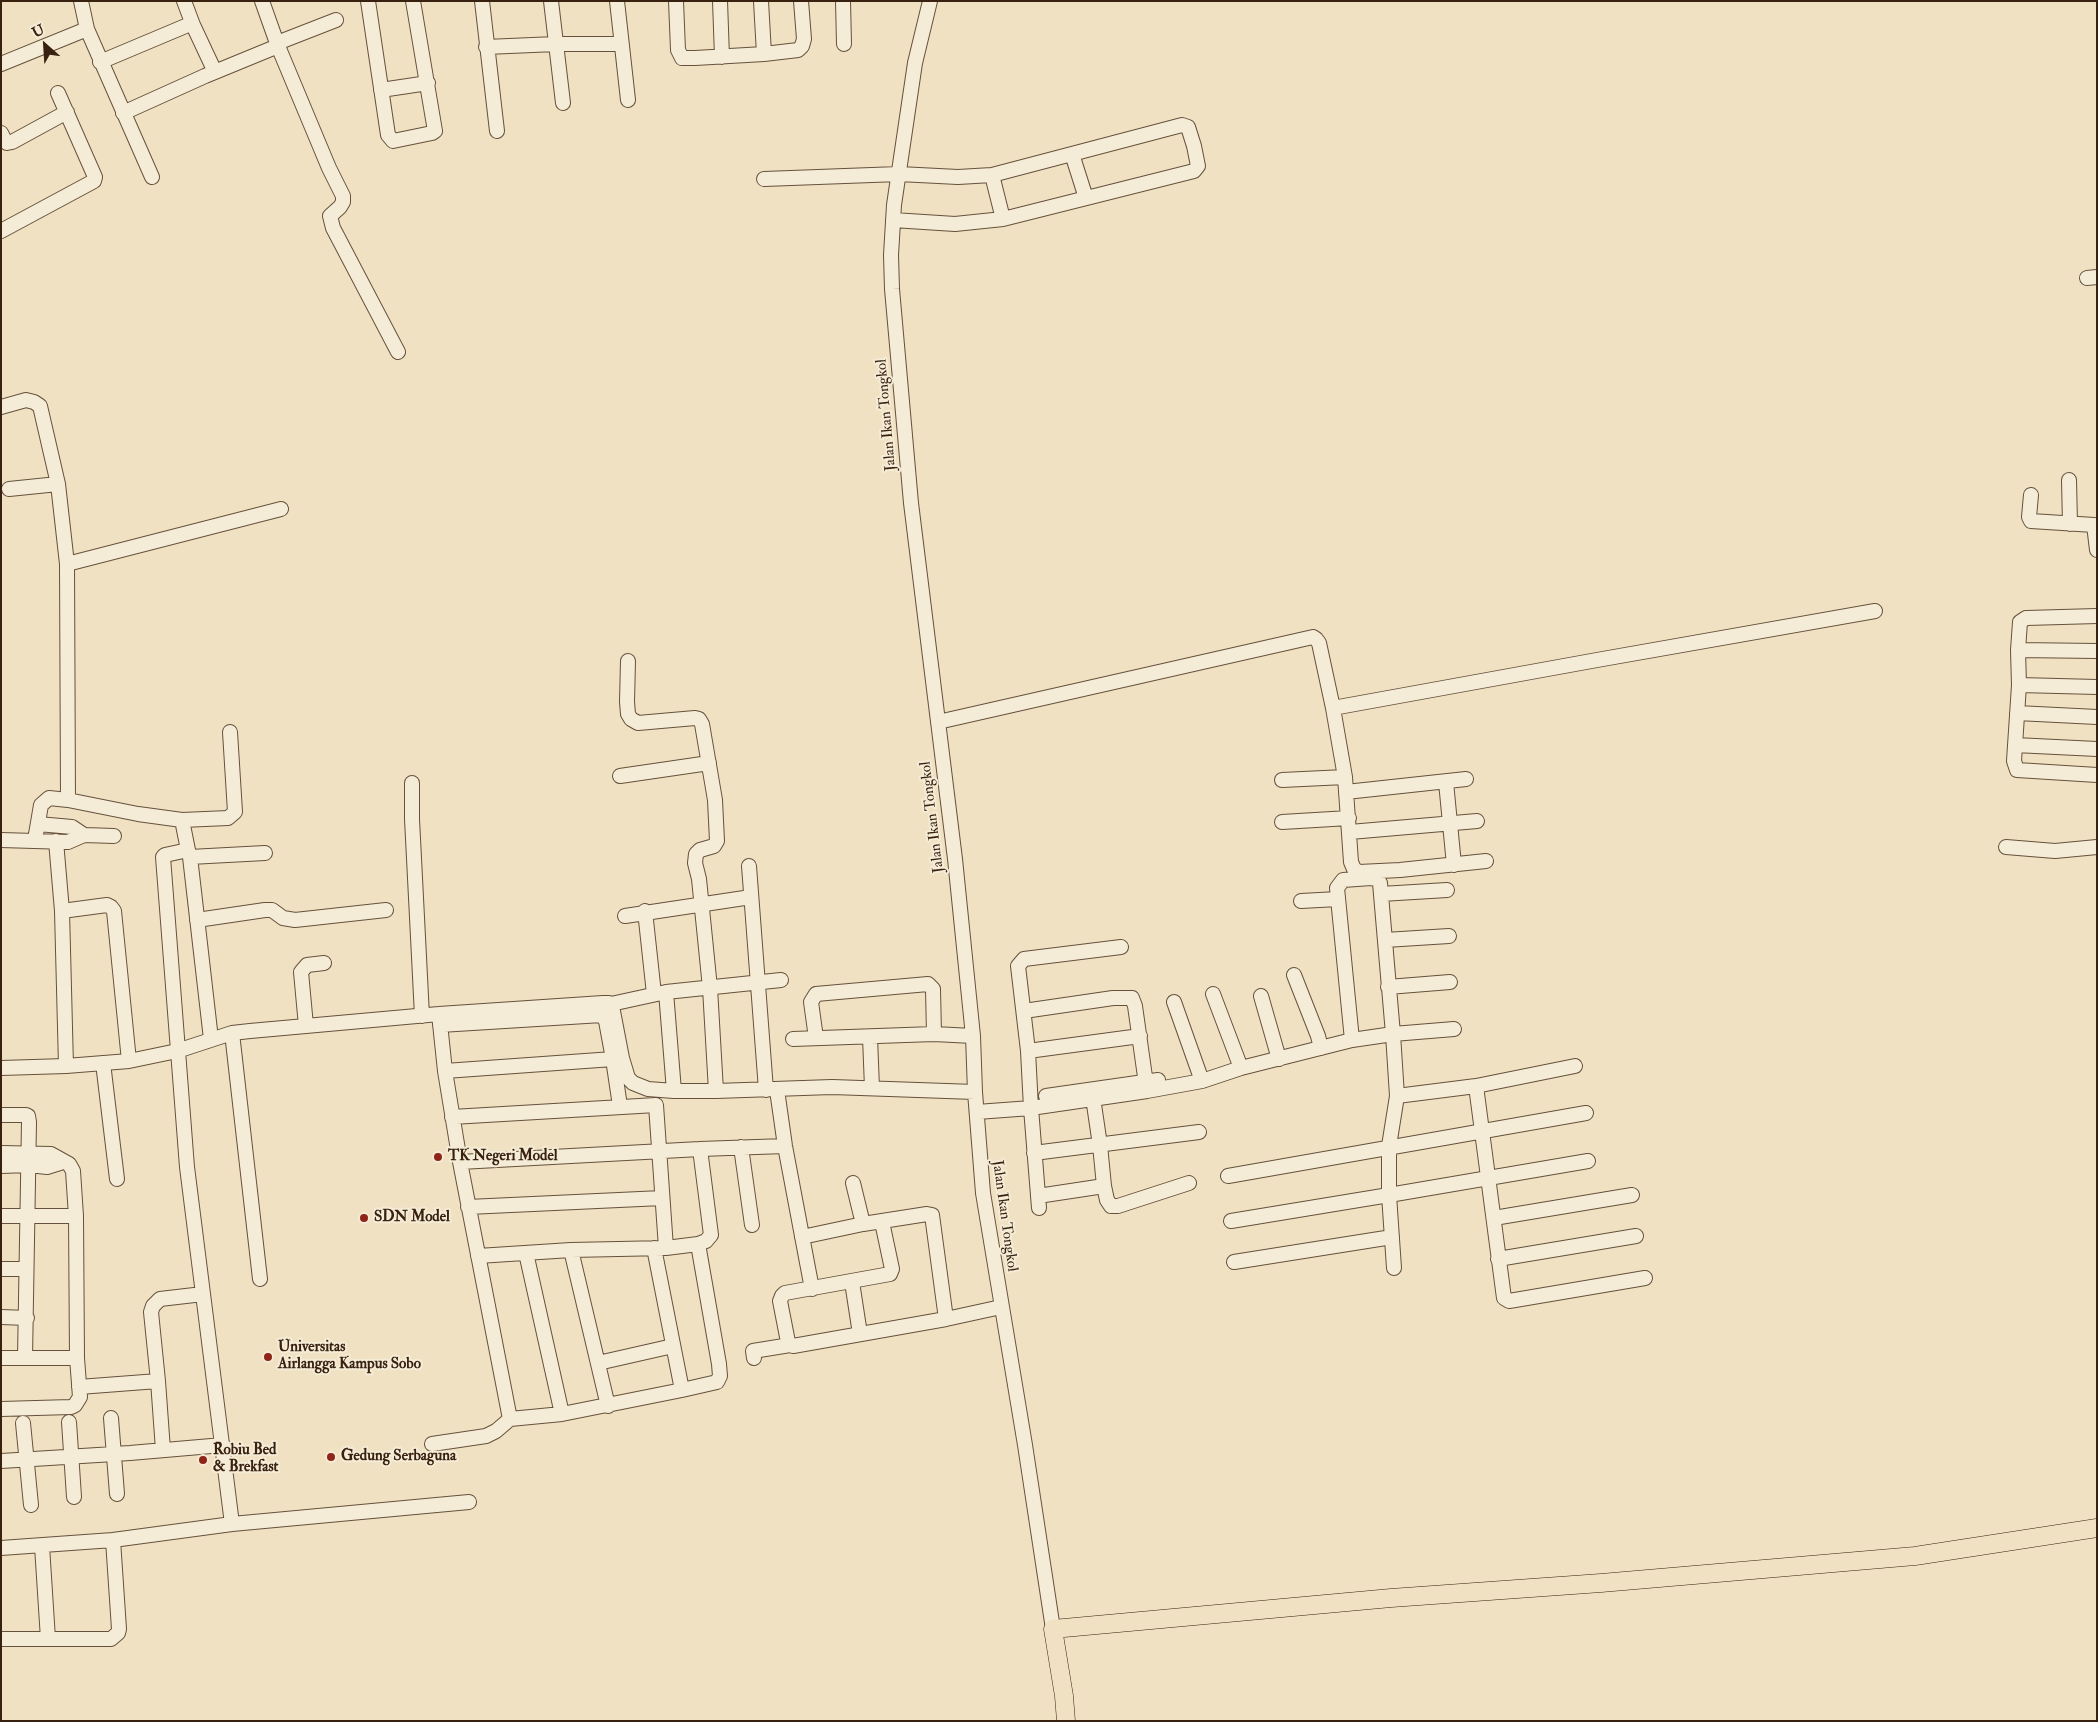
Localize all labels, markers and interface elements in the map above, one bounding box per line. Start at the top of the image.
north arrow [20,20,70,70]
text: U [29,21,47,41]
street label: Jalan Ikan Tongkol [873,358,901,472]
street label: Jalan Ikan Tongkol [917,760,949,874]
place label: TK Negeri Model [448,1148,557,1166]
marker: TK Negeri Model [432,1151,444,1163]
street label: Jalan Ikan Tongkol [987,1159,1021,1273]
place label: SDN Model [374,1209,450,1227]
marker: SDN Model [358,1212,370,1224]
place label: Universitas Airlangga Kampus Sobo [278,1339,421,1374]
marker: Universitas Airlangga Kampus Sobo [262,1351,274,1363]
place label: Robiu Bed & Brekfast [213,1442,278,1477]
place label: Gedung Serbaguna [341,1448,456,1466]
marker: Gedung Serbaguna [325,1451,337,1463]
marker: Robiu Bed & Brekfast [197,1454,209,1466]

